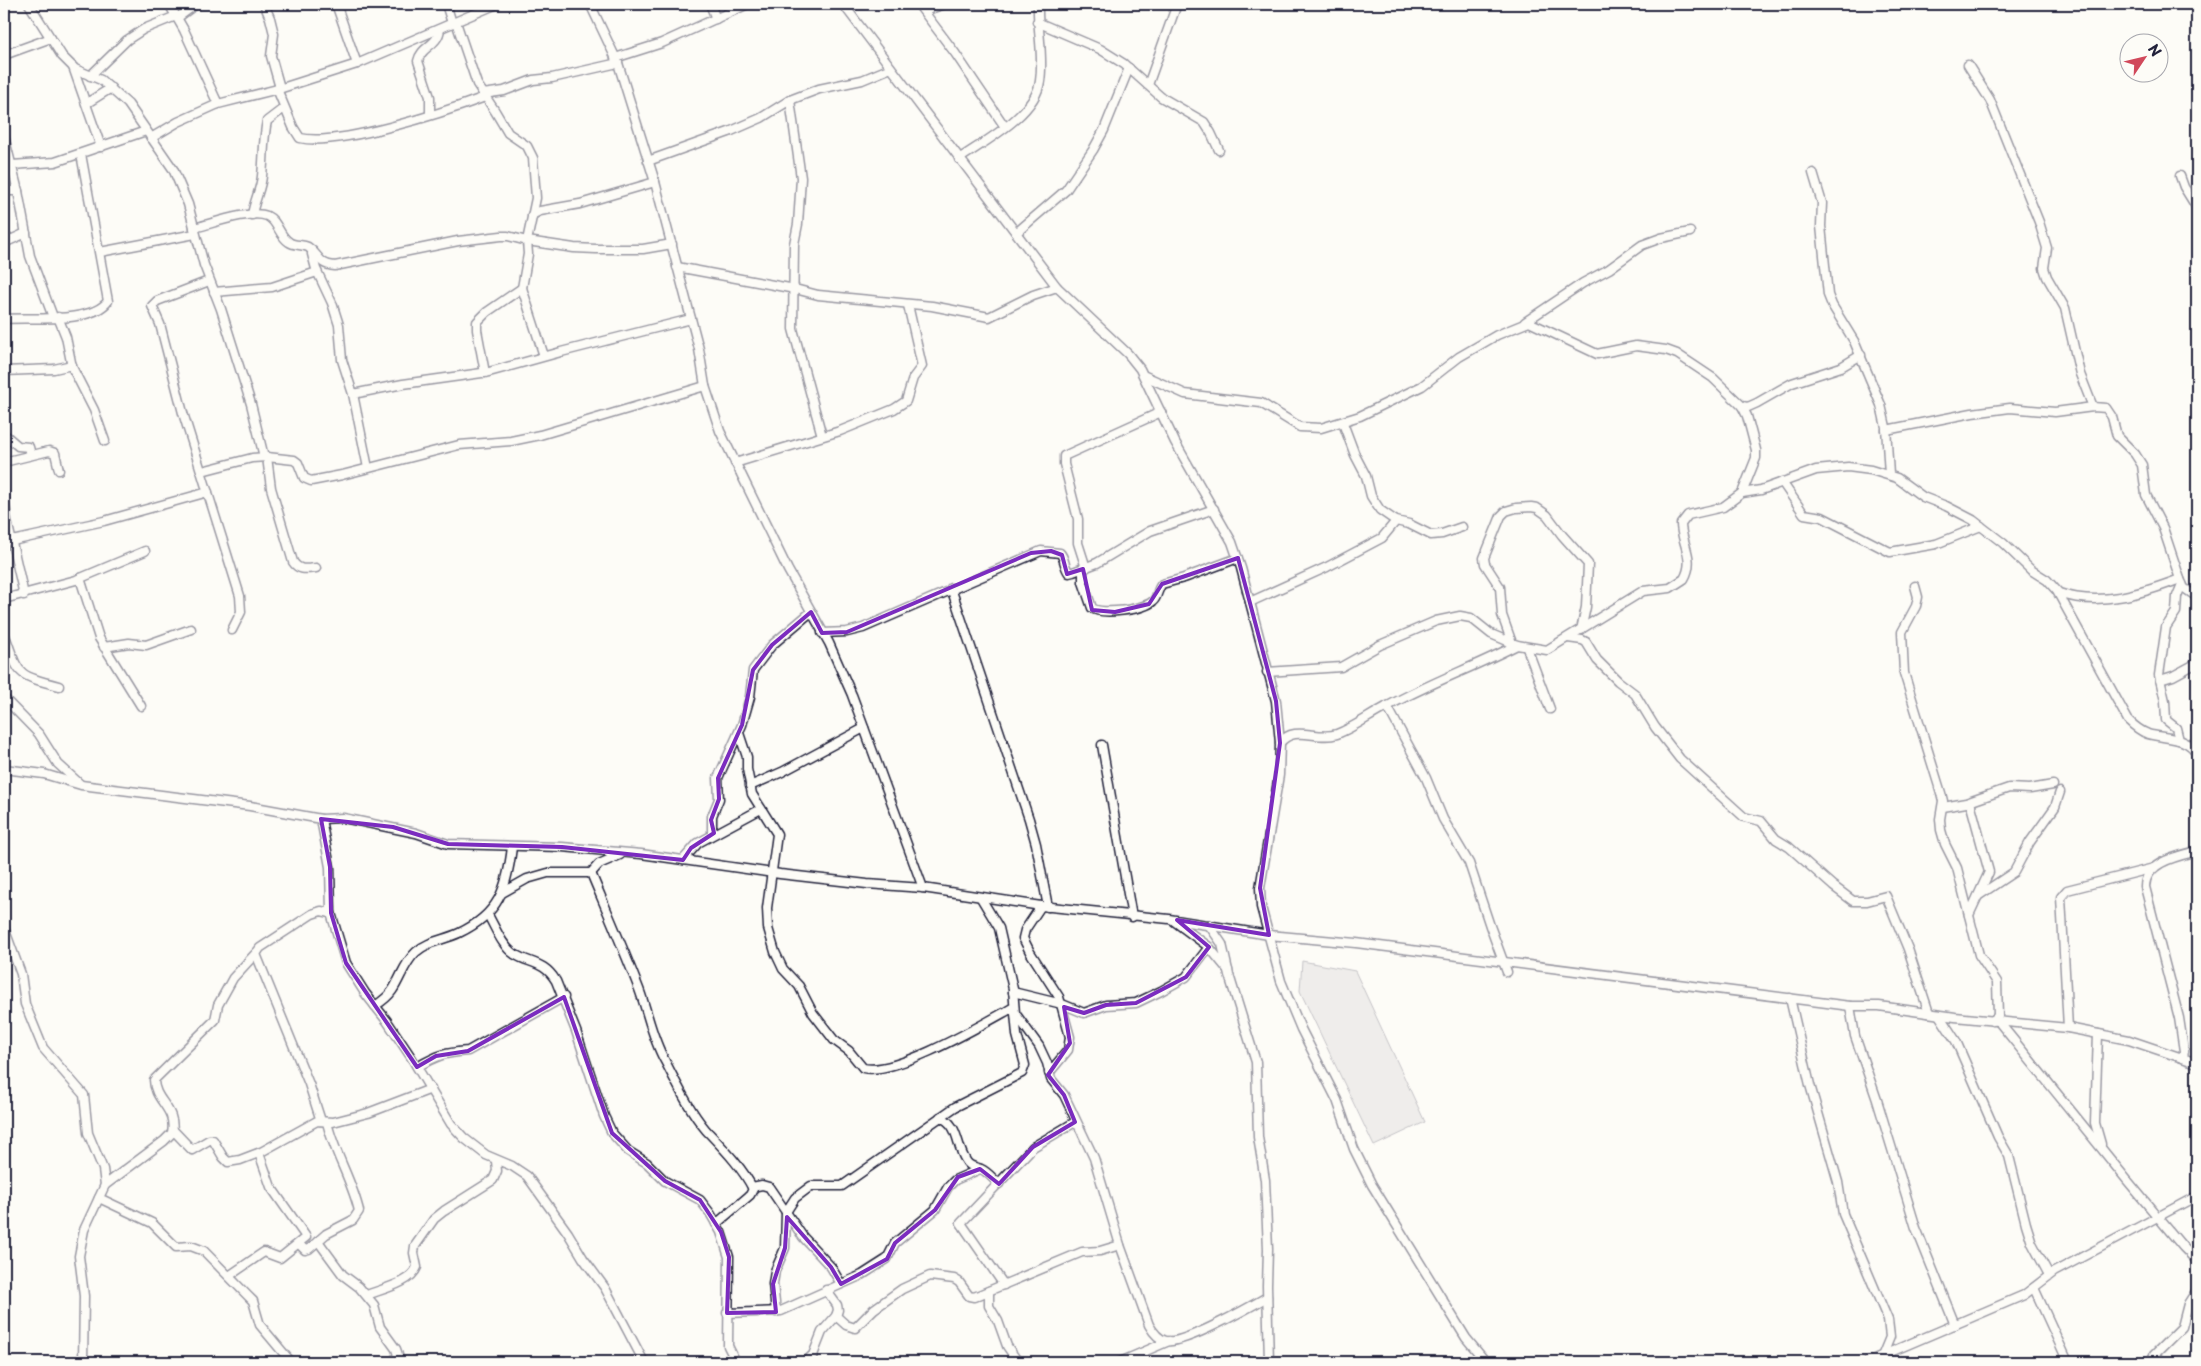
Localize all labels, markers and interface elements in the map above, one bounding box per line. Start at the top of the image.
north arrow [2118,32,2168,82]
text: N [2143,40,2167,61]

